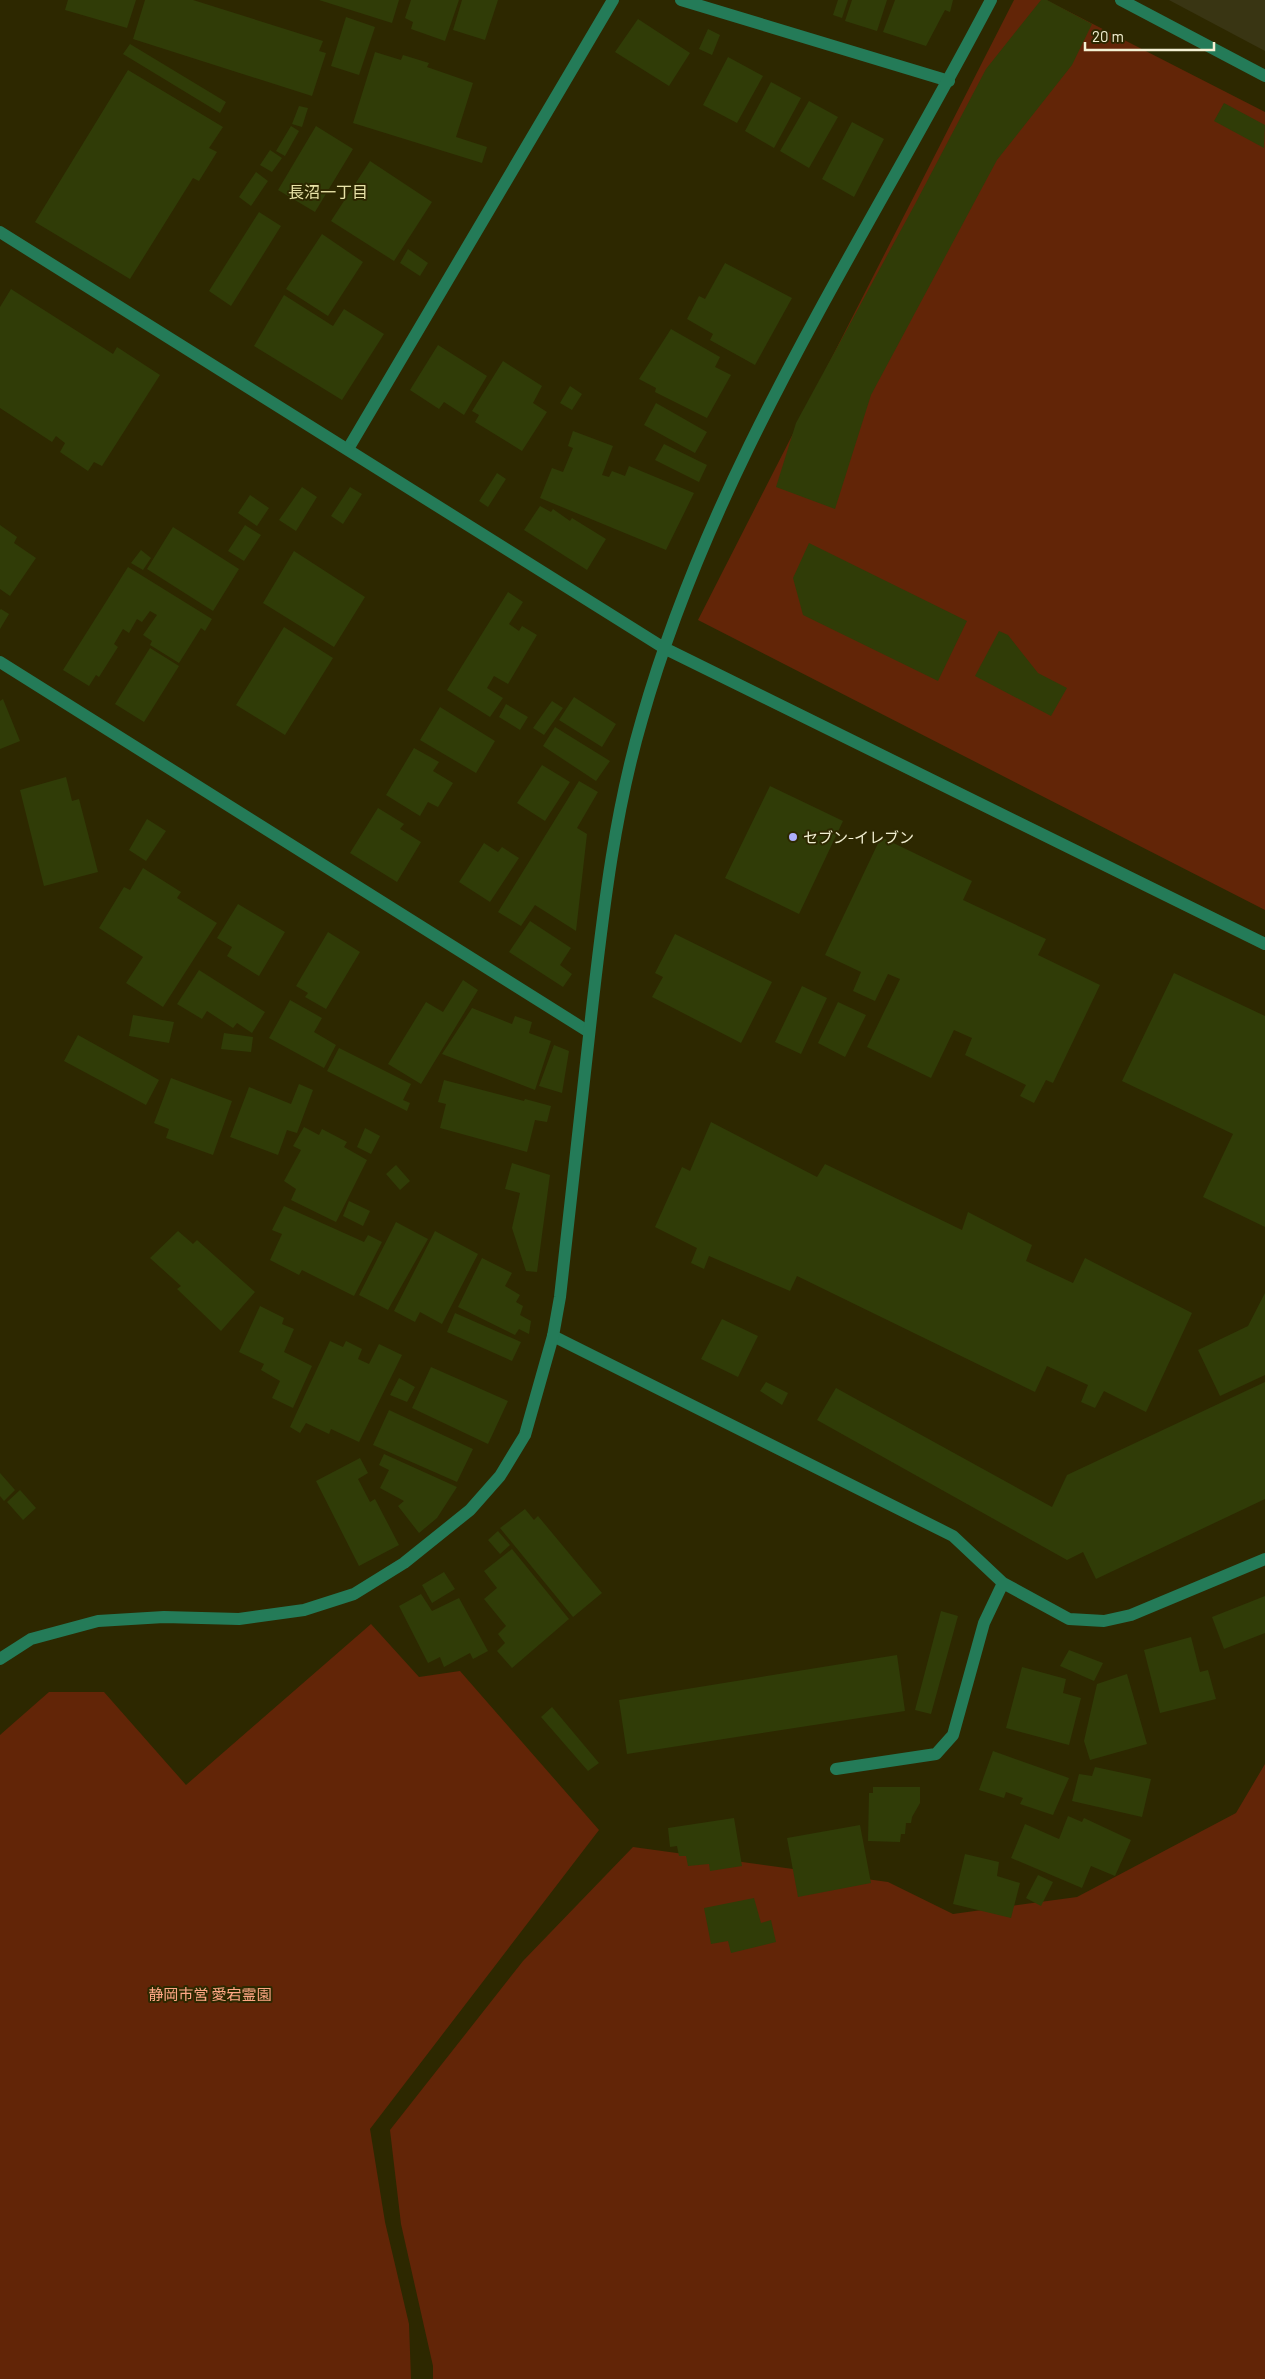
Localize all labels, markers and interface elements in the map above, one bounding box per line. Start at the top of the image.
scale bar [1085,20,1214,52]
text: 20 m [1092,27,1124,45]
district label: 長沼一丁目 [288,182,368,201]
place label: セブン-イレブン [803,828,914,846]
marker: セブン-イレブン [787,831,799,843]
park label: 静岡市営 愛宕霊園 [148,1985,272,2003]

